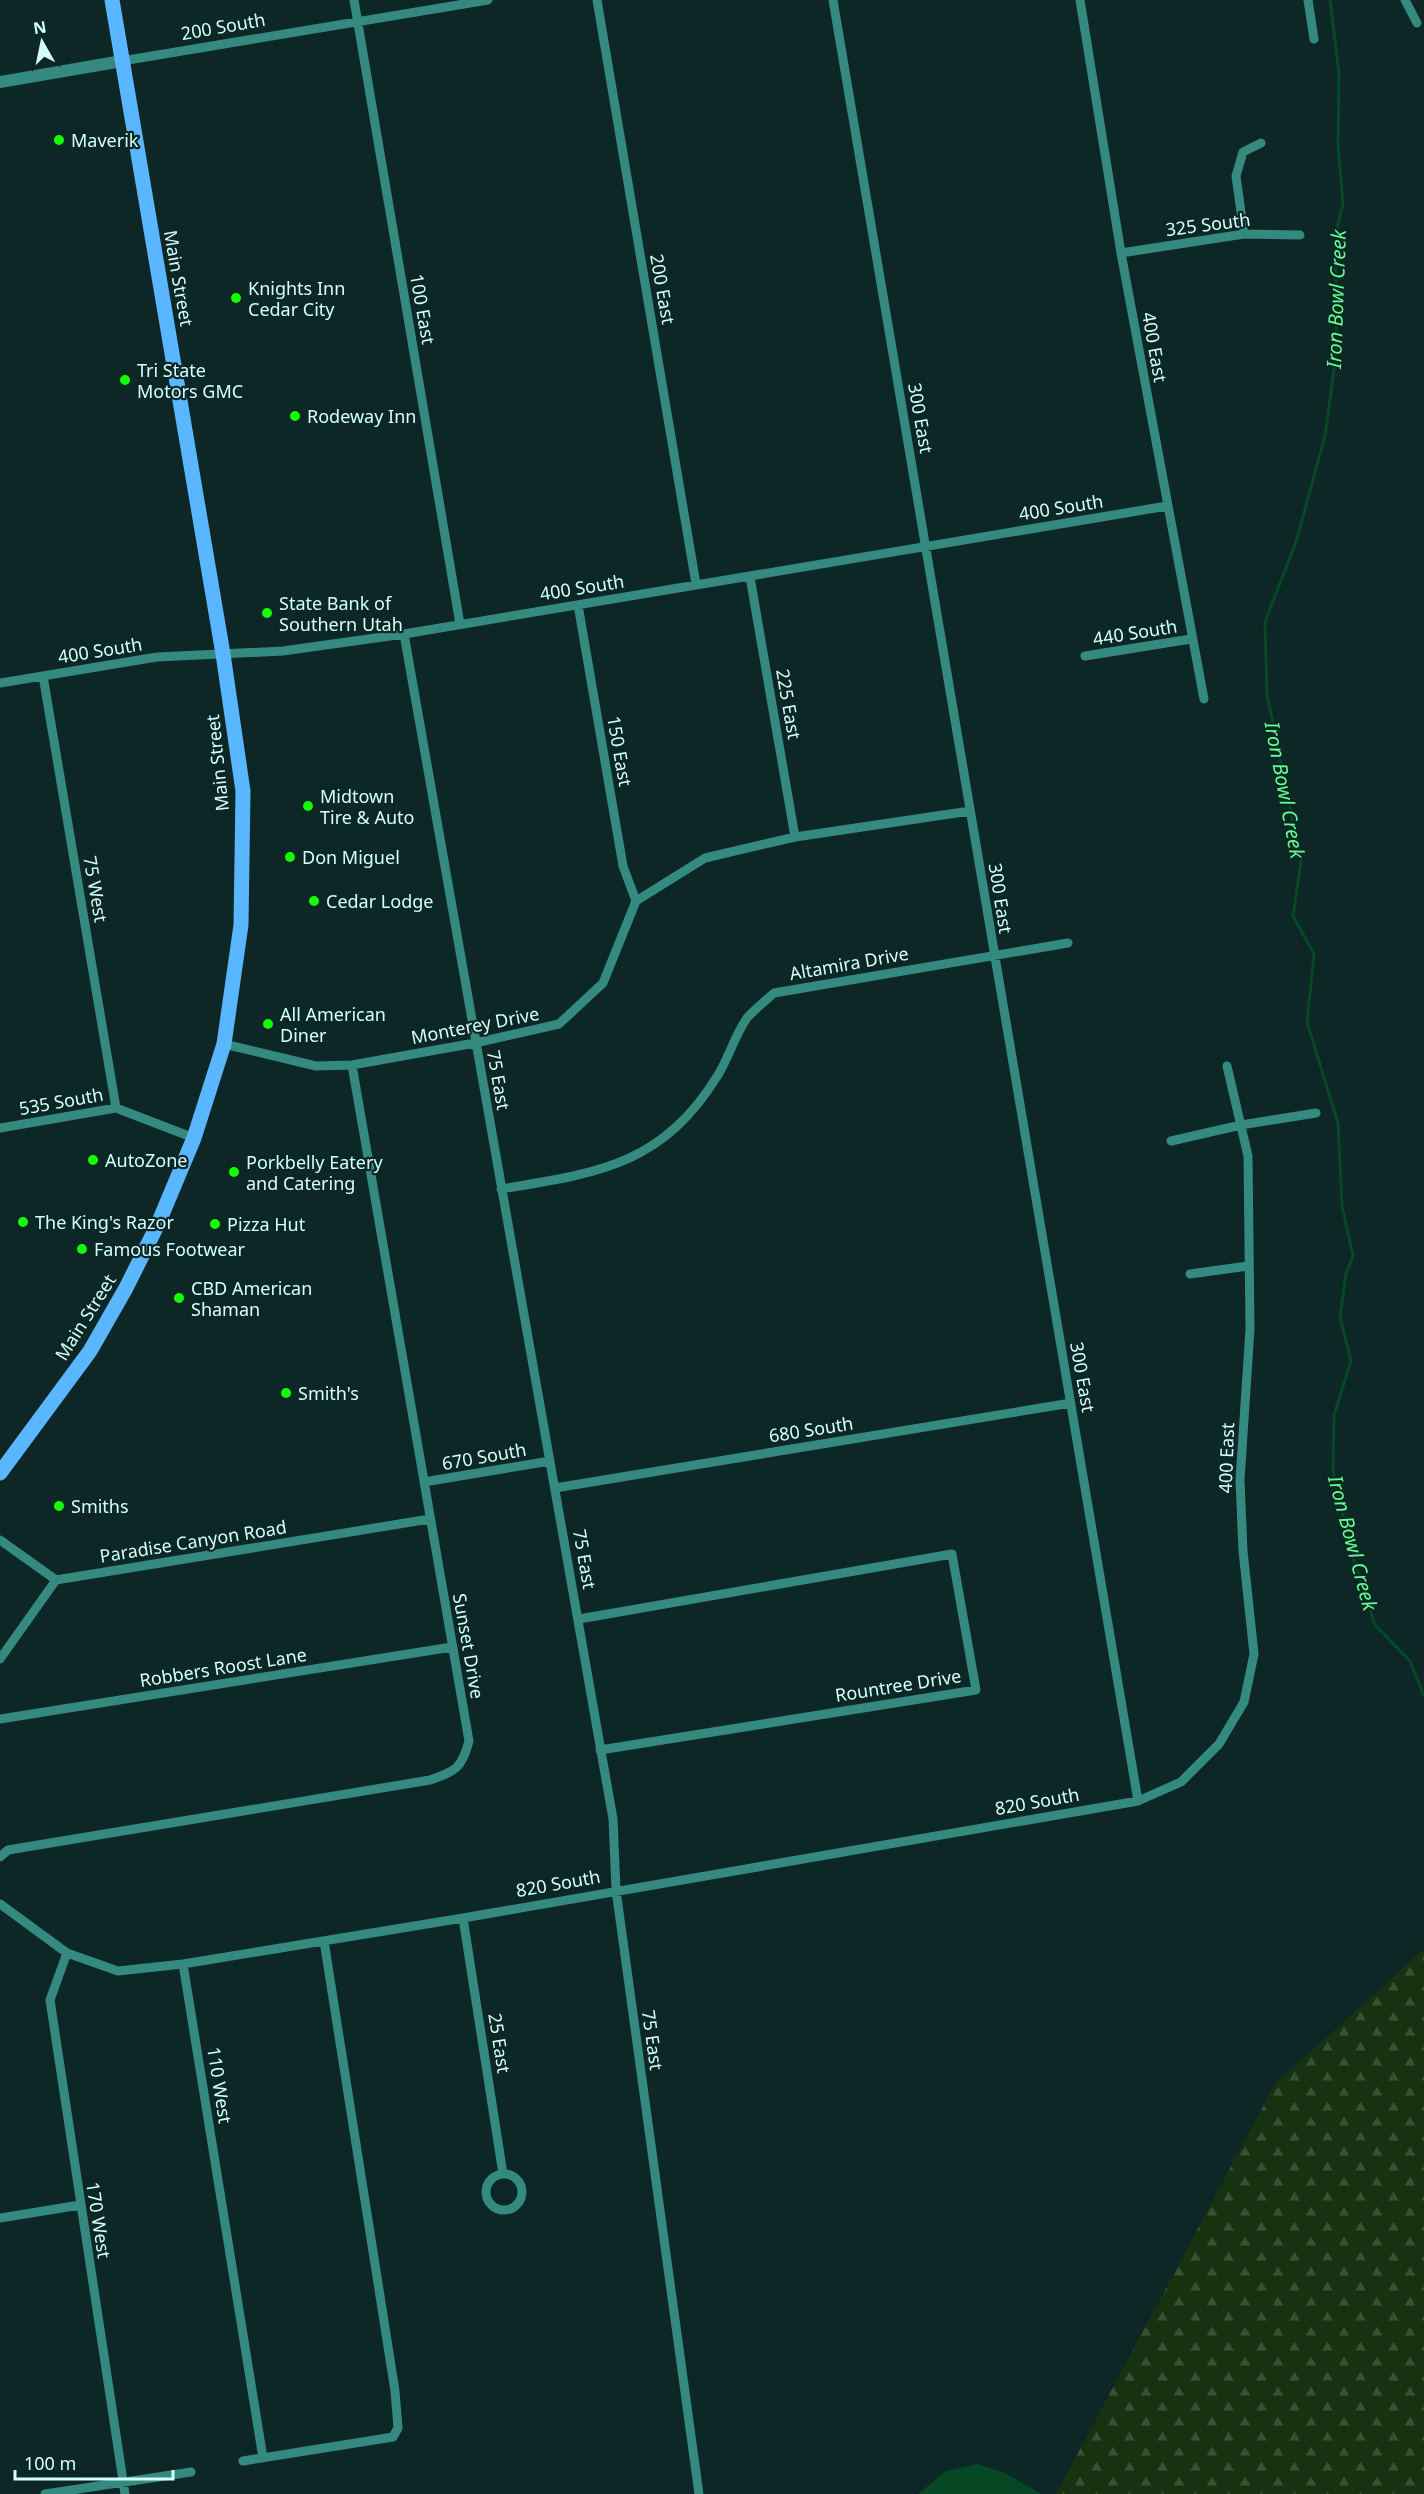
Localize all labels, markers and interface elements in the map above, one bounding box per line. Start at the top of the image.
street label: 200 South [179,7,267,45]
north arrow [12,12,72,72]
text: N [32,15,48,39]
place label: Maverik [71,128,139,152]
marker: Maverik [52,133,66,147]
street label: 325 South [1164,207,1252,241]
street label: Main Street [159,228,199,328]
water label: Iron Bowl Creek [1320,228,1352,370]
street label: 200 East [645,252,681,326]
street label: 100 East [405,272,441,346]
place label: Knights Inn Cedar City [248,276,345,321]
marker: Knights Inn Cedar City [229,291,243,305]
street label: 400 East [1137,310,1173,384]
place label: Tri State Motors GMC [137,358,243,403]
marker: Tri State Motors GMC [118,373,132,387]
street label: 300 East [903,381,939,455]
place label: Rodeway Inn [307,404,416,428]
marker: Rodeway Inn [288,409,302,423]
street label: 400 South [1017,488,1105,526]
street label: 400 South [538,568,626,606]
place label: State Bank of Southern Utah [279,591,403,636]
marker: State Bank of Southern Utah [260,606,274,620]
street label: 440 South [1091,613,1179,651]
street label: 400 South [56,631,144,669]
street label: 225 East [771,667,807,741]
street label: Main Street [200,713,234,813]
street label: 150 East [602,714,638,788]
water label: Iron Bowl Creek [1258,718,1312,862]
place label: Midtown Tire & Auto [320,784,414,829]
marker: Midtown Tire & Auto [301,799,315,813]
place label: Don Miguel [302,845,400,869]
marker: Don Miguel [283,850,297,864]
street label: 75 West [78,854,114,925]
street label: 300 East [984,861,1018,935]
place label: Cedar Lodge [326,889,433,913]
marker: Cedar Lodge [307,894,321,908]
street label: Altamira Drive [788,941,910,985]
street label: Monterey Drive [409,1001,541,1049]
place label: All American Diner [280,1002,386,1047]
marker: All American Diner [261,1017,275,1031]
street label: 75 East [482,1048,516,1112]
street label: 535 South [17,1082,105,1120]
place label: AutoZone [105,1148,187,1172]
place label: Porkbelly Eatery and Catering [246,1150,383,1195]
marker: AutoZone [86,1153,100,1167]
marker: Porkbelly Eatery and Catering [227,1165,241,1179]
place label: The King's Razor [35,1210,174,1234]
place label: Pizza Hut [227,1212,306,1236]
marker: The King's Razor [16,1215,30,1229]
marker: Pizza Hut [208,1217,222,1231]
place label: Famous Footwear [94,1237,246,1261]
marker: Famous Footwear [75,1242,89,1256]
street label: Main Street [49,1269,121,1365]
place label: CBD American Shaman [191,1276,312,1321]
marker: CBD American Shaman [172,1291,186,1305]
street label: 300 East [1065,1340,1101,1414]
place label: Smith's [298,1381,359,1405]
marker: Smith's [279,1386,293,1400]
street label: 680 South [767,1410,855,1448]
street label: 400 East [1213,1422,1239,1494]
street label: 670 South [440,1437,528,1475]
water label: Iron Bowl Creek [1322,1471,1384,1615]
place label: Smiths [71,1494,129,1518]
marker: Smiths [52,1499,66,1513]
street label: Paradise Canyon Road [98,1514,288,1568]
street label: 75 East [568,1527,602,1591]
street label: Sunset Drive [448,1591,490,1701]
street label: Robbers Roost Lane [138,1642,308,1692]
street label: Rountree Drive [833,1663,963,1707]
street label: 820 South [993,1782,1081,1820]
street label: 820 South [514,1864,602,1902]
street label: 75 East [637,2008,669,2072]
street label: 25 East [483,2011,517,2075]
street label: 110 West [202,2045,238,2126]
street label: 170 West [81,2180,117,2261]
scale bar [15,2443,172,2481]
text: 100 m [24,2451,76,2475]

